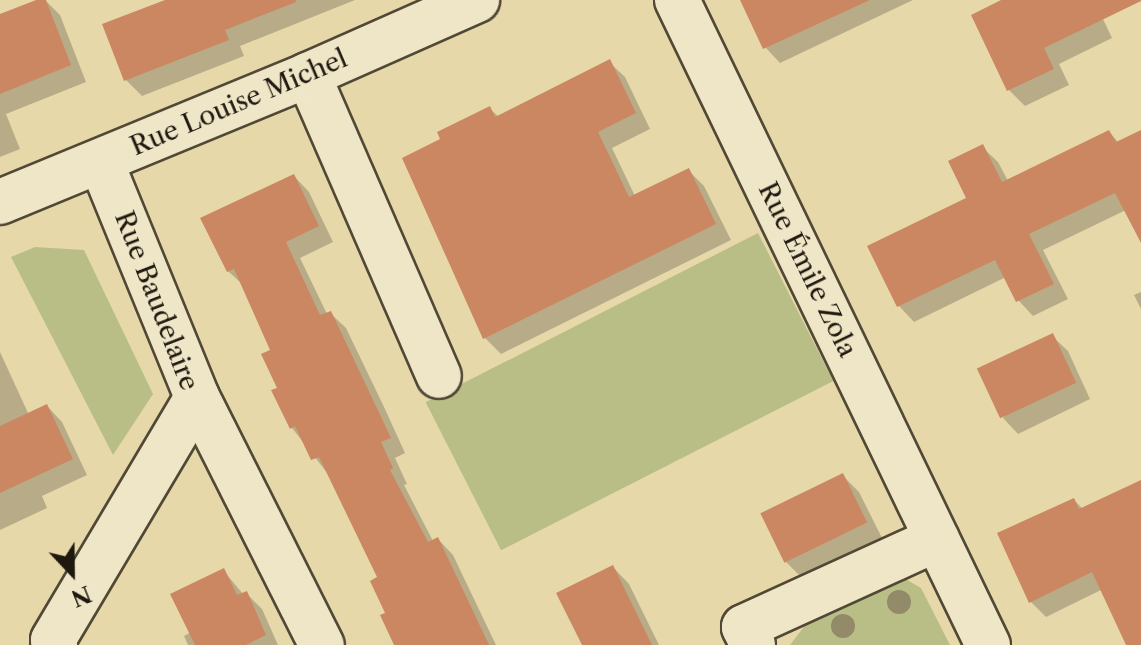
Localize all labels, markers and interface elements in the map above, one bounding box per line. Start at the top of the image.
street label: Rue Louise Michel [126,43,352,163]
street label: Rue Émile Zola [751,177,863,363]
street label: Rue Baudelaire [108,207,204,395]
north arrow [32,533,112,613]
text: N [67,580,95,612]

